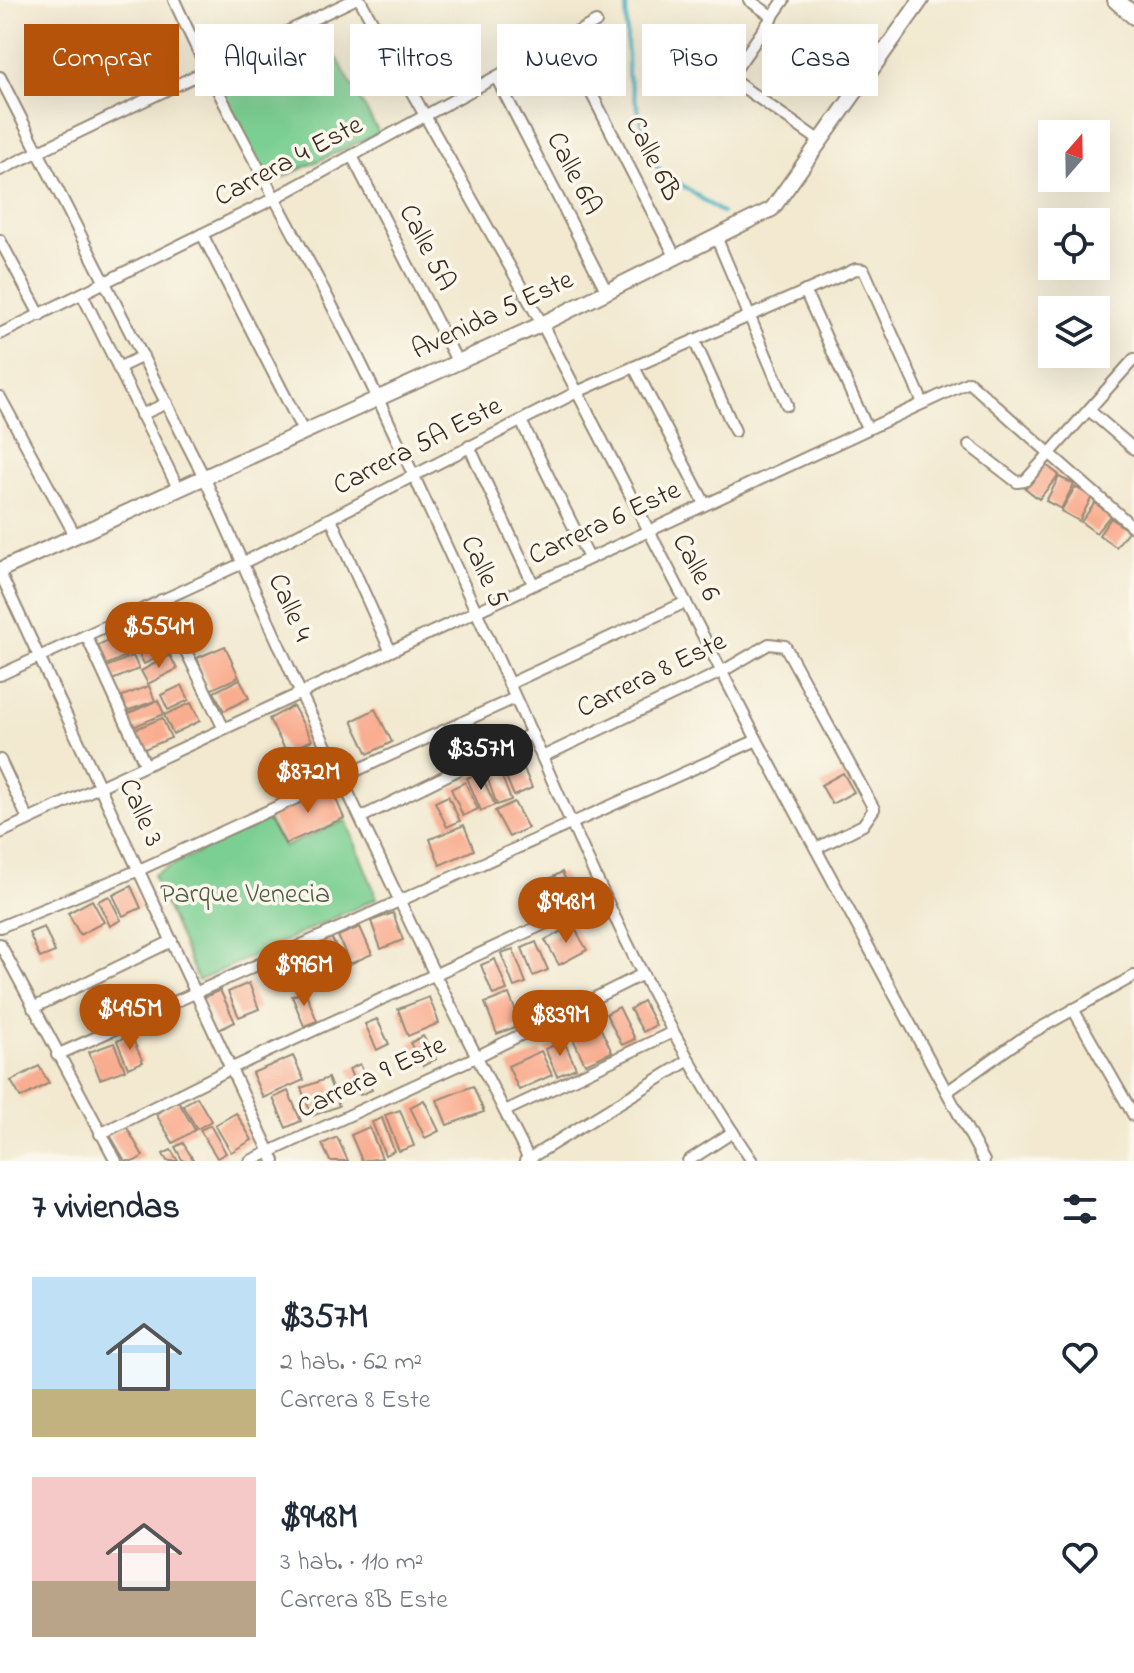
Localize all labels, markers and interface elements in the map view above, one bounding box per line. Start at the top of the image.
chip: Comprar [24,24,179,96]
chip: Alquilar [195,24,334,96]
chip: Filtros [350,24,481,96]
chip: Nuevo [497,24,626,96]
chip: Piso [642,24,746,96]
chip: Casa [762,24,878,96]
street label: Carrera 4 Este [207,105,371,218]
street label: Calle 6B [613,109,691,209]
north arrow [1038,120,1110,192]
map controls [1038,120,1110,368]
street label: Calle 6A [535,125,611,223]
street label: Calle 5A [387,197,465,299]
button: locate [1038,208,1110,280]
street label: Avenida 5 Este [405,260,581,371]
button: layers [1038,296,1110,368]
street label: Carrera 5A Este [326,387,510,507]
street label: Carrera 6 Este [522,471,688,577]
street label: Calle 6 [660,527,730,609]
street label: Calle 5 [448,529,518,615]
street label: Calle 4 [256,567,322,649]
pin: $554M [103,602,215,670]
text: $554M [123,609,195,647]
street label: Carrera 8 Este [570,622,734,730]
pin: $357M [425,724,537,792]
text: $357M [447,731,515,769]
pin: $872M [252,747,364,815]
text: $872M [276,754,340,792]
street label: Calle 3 [107,772,173,854]
park label: Parque Venecia [160,875,330,916]
pin: $948M [510,877,622,945]
text: $948M [536,884,596,922]
pin: $996M [248,940,360,1008]
text: $996M [275,947,333,985]
pin: $495M [74,984,186,1052]
pin: $839M [504,990,616,1058]
text: $495M [98,991,162,1029]
text: $839M [530,997,590,1035]
street label: Carrera 9 Este [291,1025,453,1130]
text: 7 viviendas [32,1184,180,1234]
icon: filters [1058,1187,1102,1231]
text: $357M [280,1294,369,1344]
icon: home [96,1309,192,1405]
icon: heart [1058,1335,1102,1379]
text: 2 hab. · 62 m² [280,1344,422,1382]
text: Carrera 8 Este [280,1382,430,1420]
text: $948M [280,1494,358,1544]
icon: home [96,1509,192,1605]
icon: heart [1058,1535,1102,1579]
text: 3 hab. · 110 m² [280,1544,423,1582]
text: Carrera 8B Este [280,1582,448,1620]

